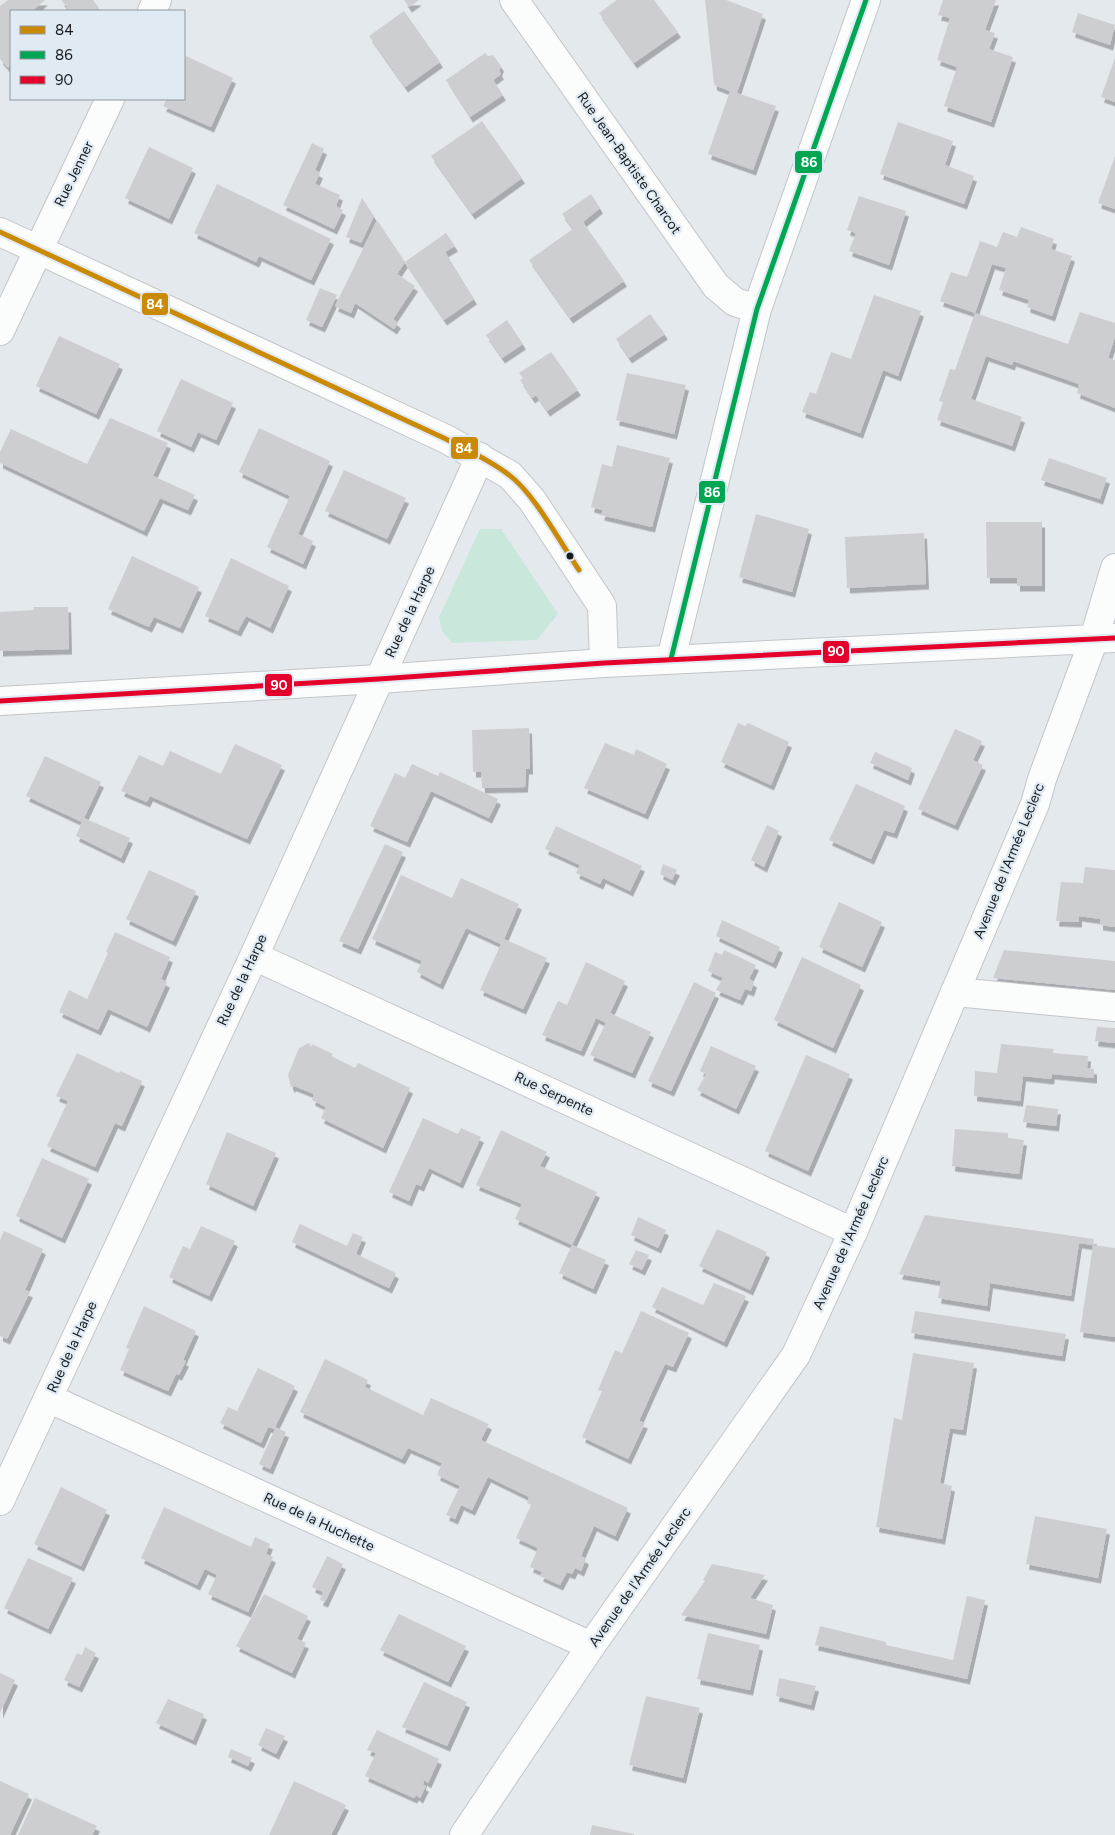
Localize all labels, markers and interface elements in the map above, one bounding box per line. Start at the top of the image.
legend [10,10,185,100]
text: 84 [55,21,74,39]
text: 86 [55,46,73,64]
text: 90 [55,71,73,89]
street label: Rue Jean-Baptiste Charcot [573,89,685,237]
street label: Rue Jenner [51,138,97,209]
line badge: 86 [794,150,823,174]
text: 86 [801,154,817,171]
line badge: 84 [141,292,169,316]
text: 84 [146,296,164,313]
line badge: 84 [450,436,479,460]
text: 84 [455,440,473,457]
line badge: 86 [698,480,726,504]
text: 86 [704,484,720,501]
unlabelled marker [565,551,575,561]
street label: Rue de la Harpe [381,563,439,660]
line badge: 90 [822,640,850,664]
text: 90 [827,643,845,660]
line badge: 90 [264,673,293,697]
text: 90 [270,677,288,694]
street label: Avenue de l'Armée Leclerc [970,780,1048,941]
street label: Rue de la Harpe [213,931,271,1028]
street label: Rue Serpente [512,1068,597,1120]
street label: Avenue de l'Armée Leclerc [809,1153,893,1312]
street label: Rue de la Harpe [43,1298,101,1395]
street label: Rue de la Huchette [261,1489,377,1555]
street label: Avenue de l'Armée Leclerc [585,1504,695,1650]

